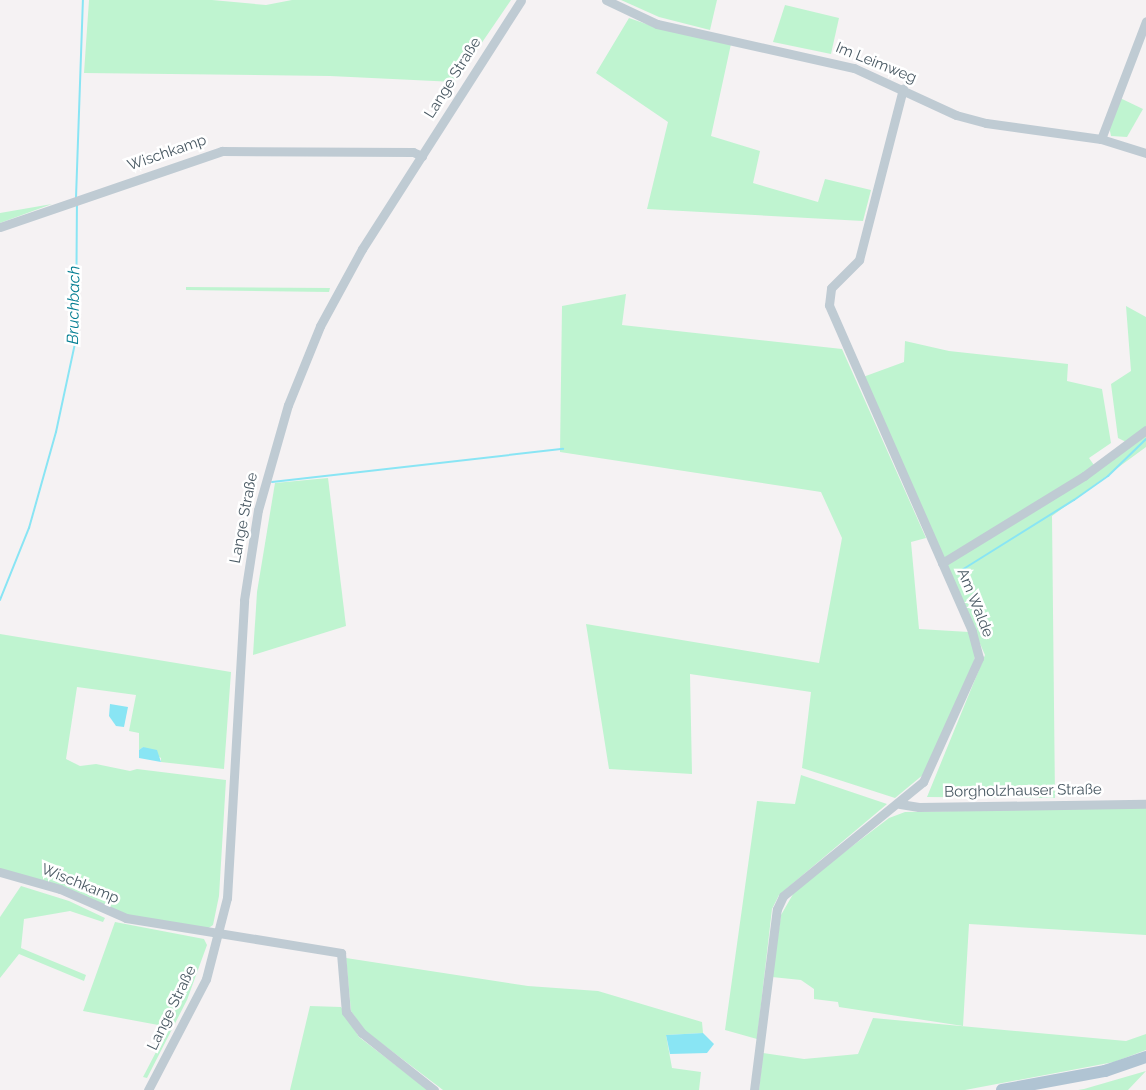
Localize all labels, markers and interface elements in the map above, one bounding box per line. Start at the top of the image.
street label: Lange Straße [421,34,485,122]
street label: Im Leimweg [833,39,919,87]
street label: Wischkamp [125,131,209,175]
water label: Bruchbach [64,266,84,344]
street label: Lange Straße [226,471,262,565]
street label: Am Walde [953,566,997,640]
street label: Borgholzhauser Straße [944,781,1102,801]
street label: Wischkamp [38,860,122,908]
street label: Lange Straße [144,963,200,1053]

